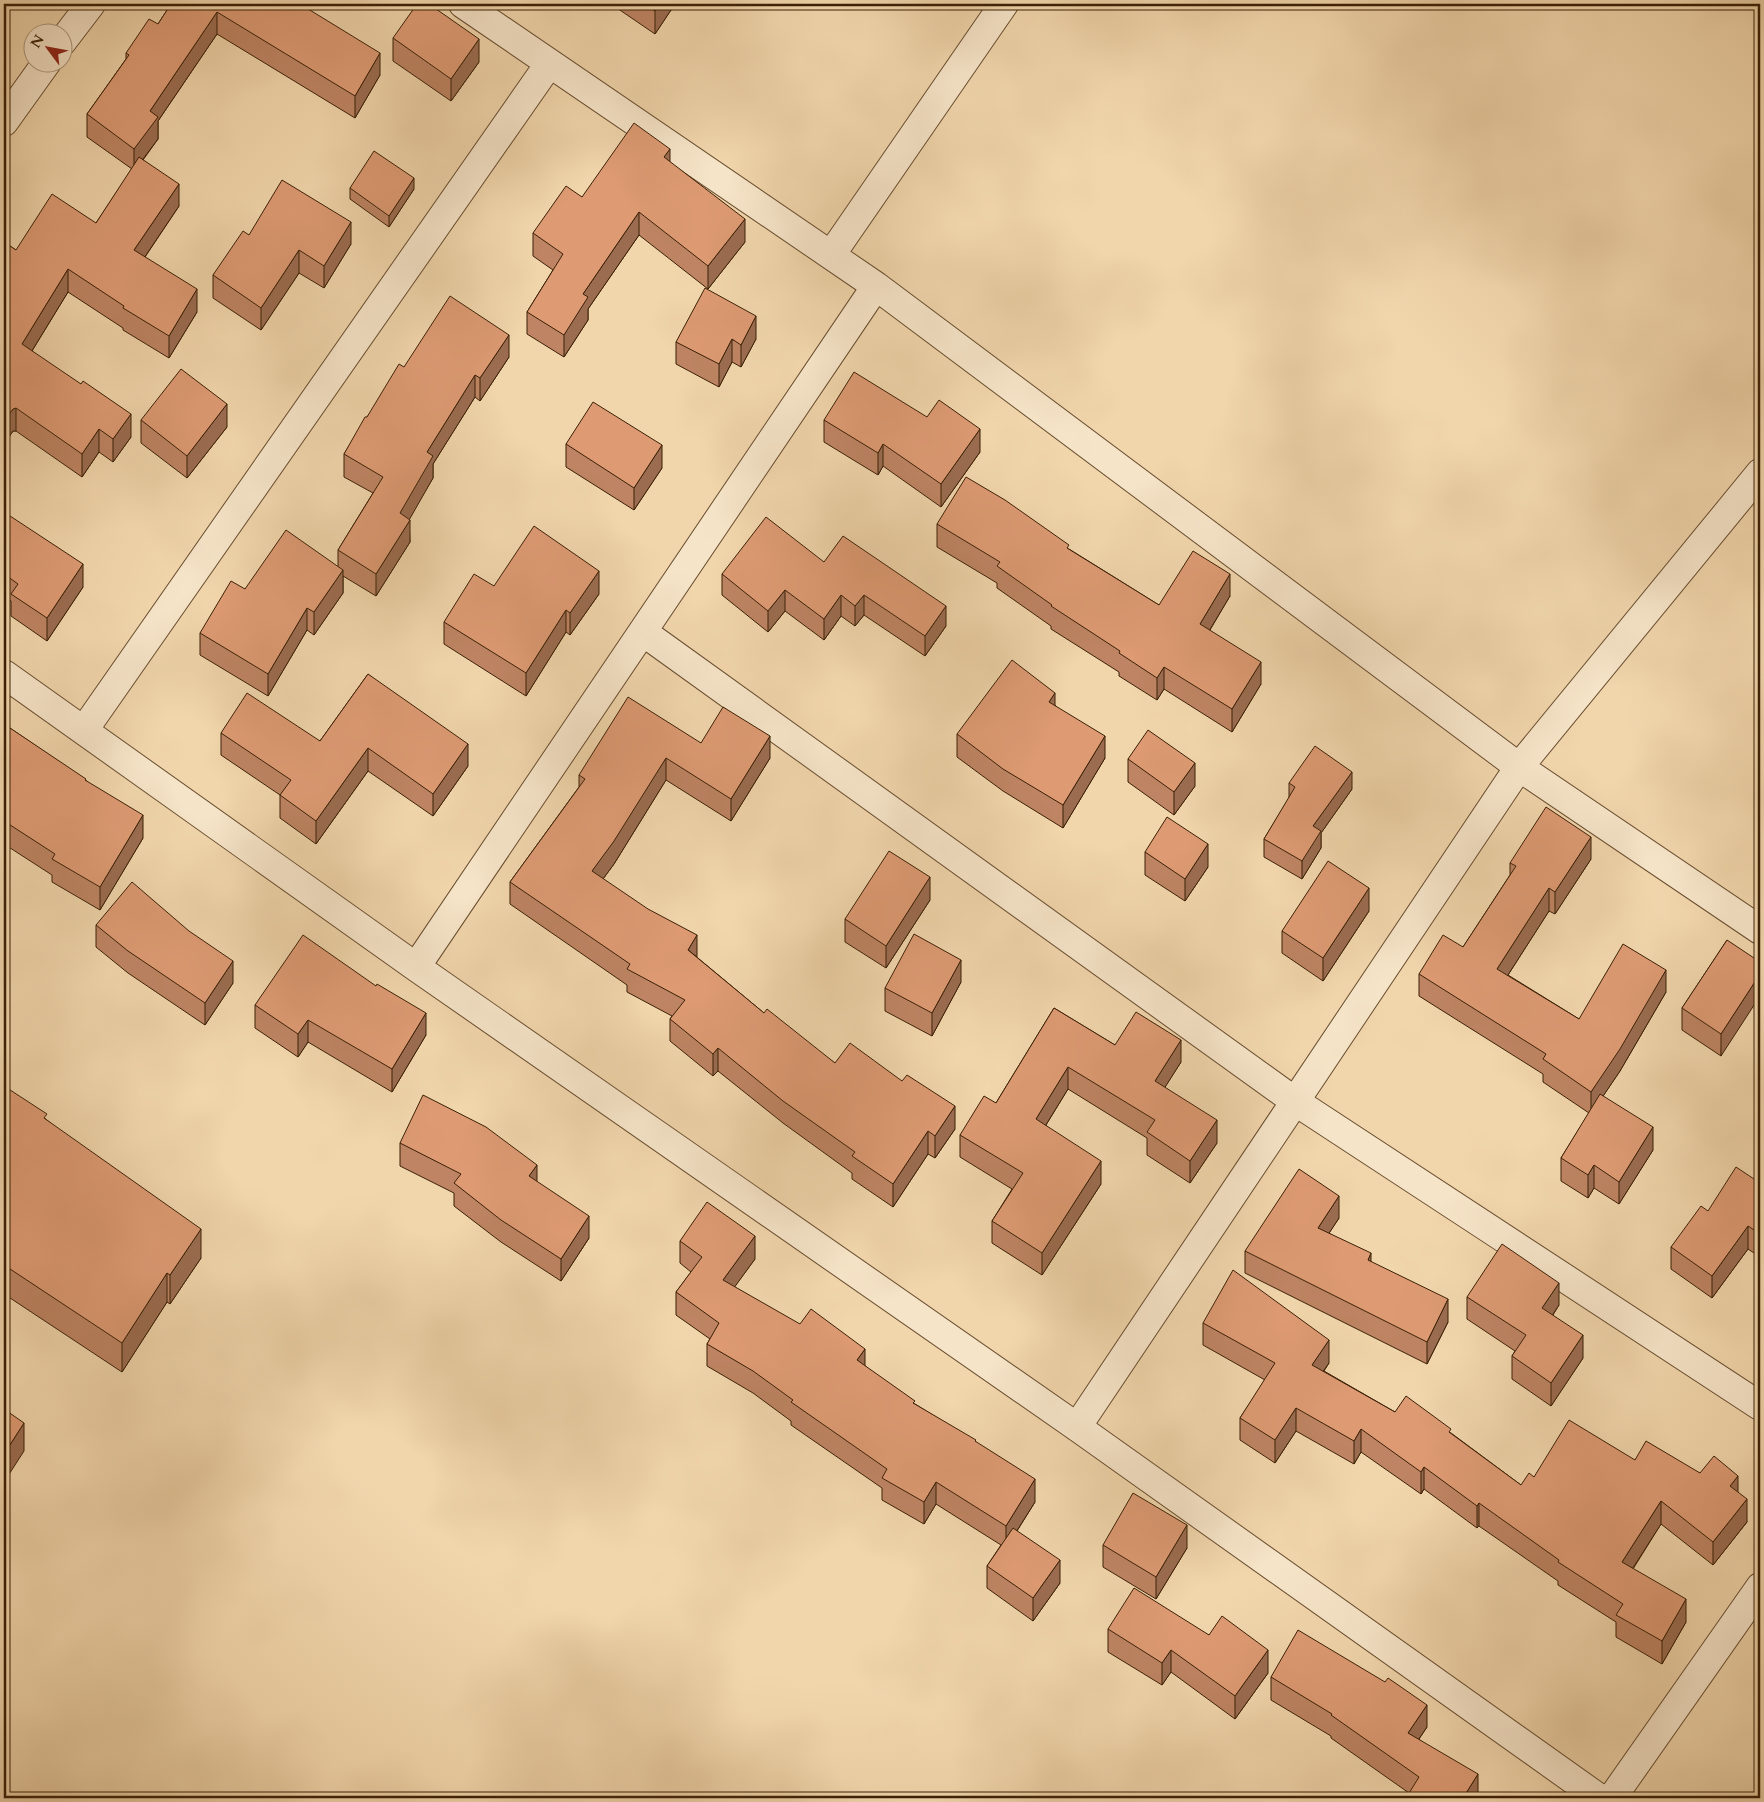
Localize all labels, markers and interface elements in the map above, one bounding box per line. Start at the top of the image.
north arrow [22,22,72,72]
text: N [26,31,49,52]

